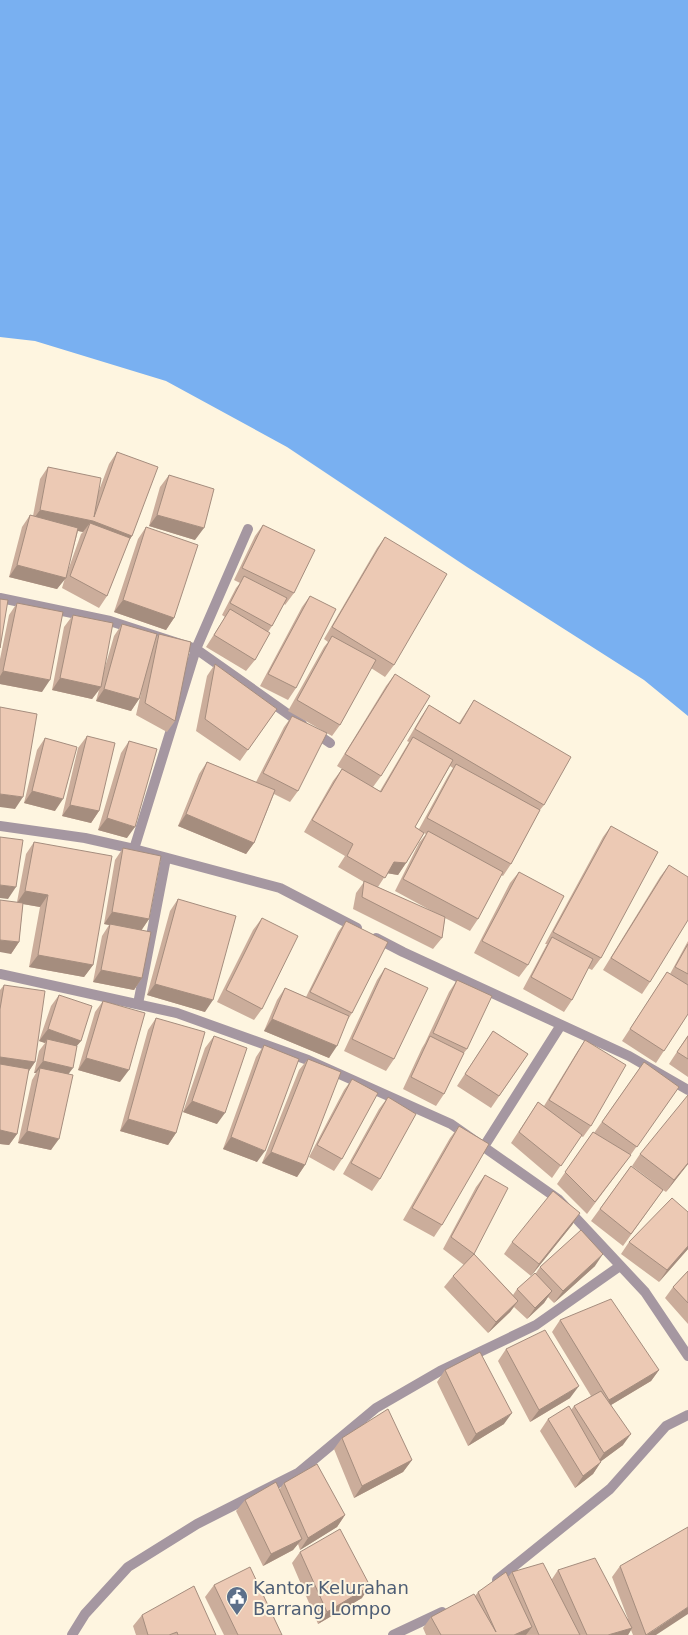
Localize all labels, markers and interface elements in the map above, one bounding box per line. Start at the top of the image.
place label: Kantor Kelurahan Barrang Lompo [253,1577,409,1619]
public building icon: Kantor Kelurahan Barrang Lompo [225,1585,249,1616]

